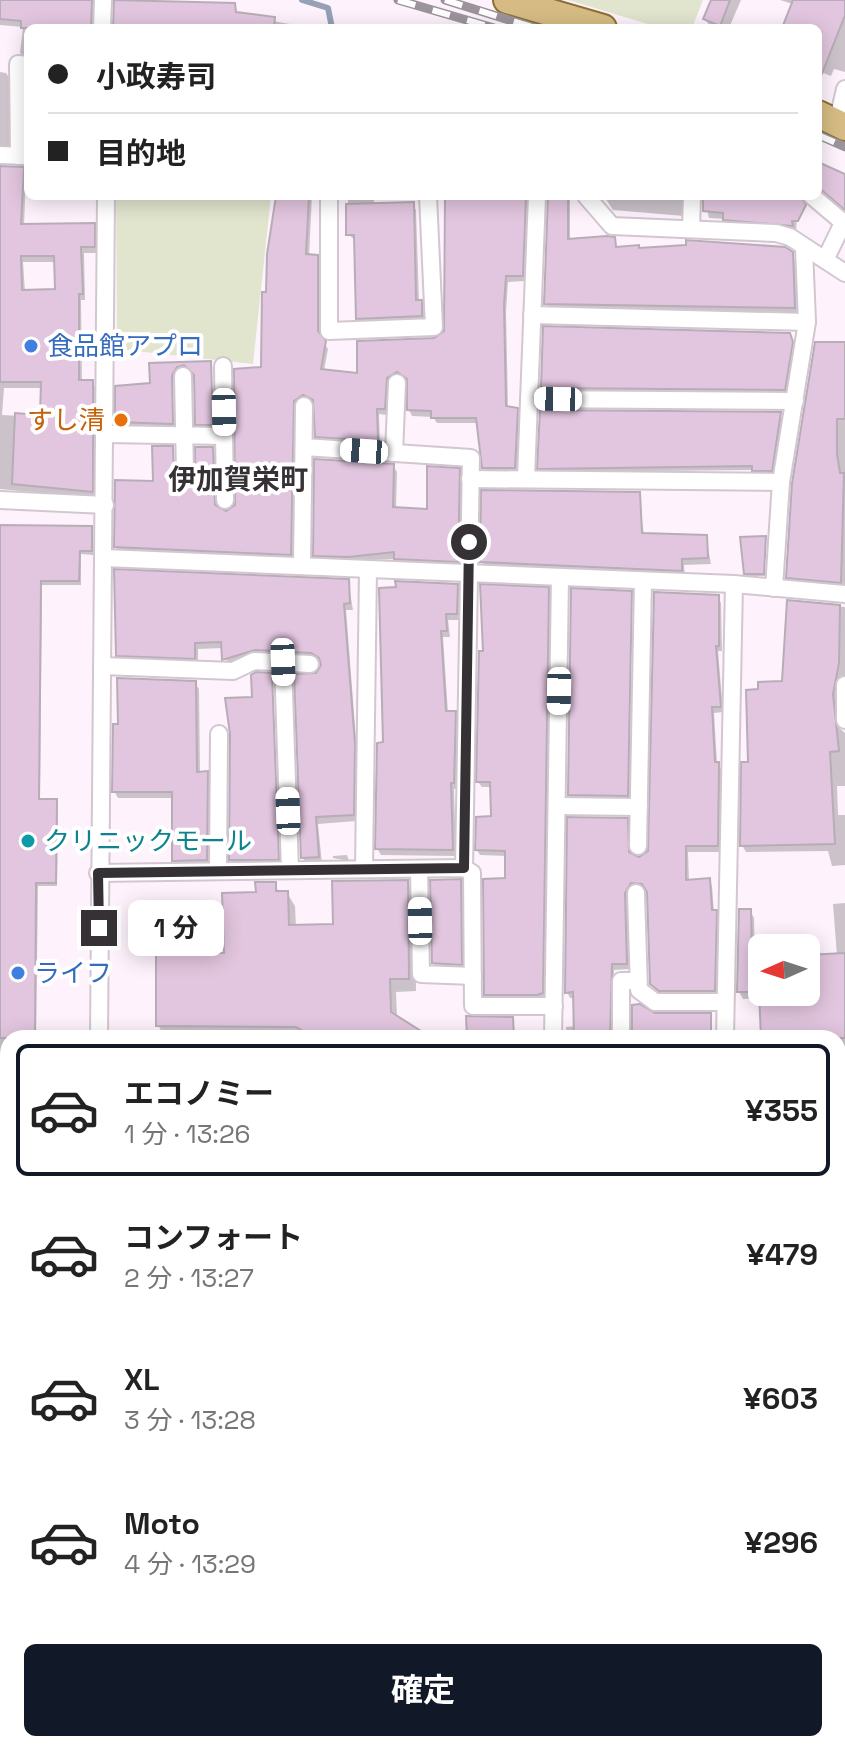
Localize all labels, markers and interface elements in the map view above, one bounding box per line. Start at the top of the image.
text: 小政寿司 [96,57,216,96]
text: 目的地 [96,134,186,173]
place label: 食品館アプロ [47,329,203,363]
marker: 食品館アプロ [22,337,40,355]
car [534,387,582,411]
car [212,388,236,436]
place label: すし清 [27,403,105,437]
marker: すし清 [112,411,130,429]
car [339,437,389,465]
district label: 伊加賀栄町 [168,461,308,497]
route start [451,524,487,560]
car [270,638,296,686]
car [547,667,571,715]
car [275,787,301,835]
place label: クリニックモール [44,824,252,858]
marker: クリニックモール [19,832,37,850]
car [408,897,432,945]
callout: 1 分 [127,900,223,956]
route end [81,910,117,946]
text: 1 分 [154,911,198,945]
north arrow [748,934,820,1006]
map controls [748,934,820,1006]
place label: ライフ [34,956,112,990]
marker: ライフ [9,964,27,982]
icon: car [28,1074,100,1146]
text: エコノミー [124,1074,274,1113]
text: ¥355 [745,1091,818,1130]
text: 1 分 · 13:26 [124,1117,251,1151]
icon: car [28,1218,100,1290]
text: コンフォート [124,1218,303,1257]
text: ¥479 [746,1235,818,1274]
text: 2 分 · 13:27 [124,1261,254,1295]
text: XL [124,1360,160,1399]
icon: car [28,1362,100,1434]
text: ¥603 [743,1379,818,1418]
text: 3 分 · 13:28 [124,1403,256,1437]
text: Moto [124,1504,200,1543]
icon: car [28,1506,100,1578]
text: ¥296 [745,1523,818,1562]
text: 4 分 · 13:29 [124,1547,256,1581]
button: 確定 [24,1644,822,1736]

